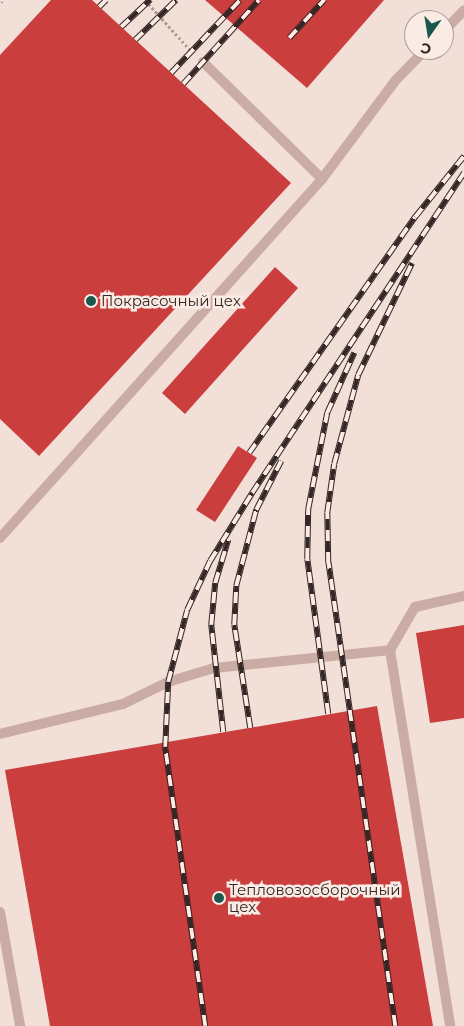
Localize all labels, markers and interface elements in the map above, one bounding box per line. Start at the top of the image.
north arrow [404,10,454,60]
text: С [419,39,433,59]
place label: Покрасочный цех [101,292,241,310]
marker: Покрасочный цех [85,295,97,307]
place label: Тепловозосборочный цех [229,880,401,915]
marker: Тепловозосборочный цех [213,892,225,904]

